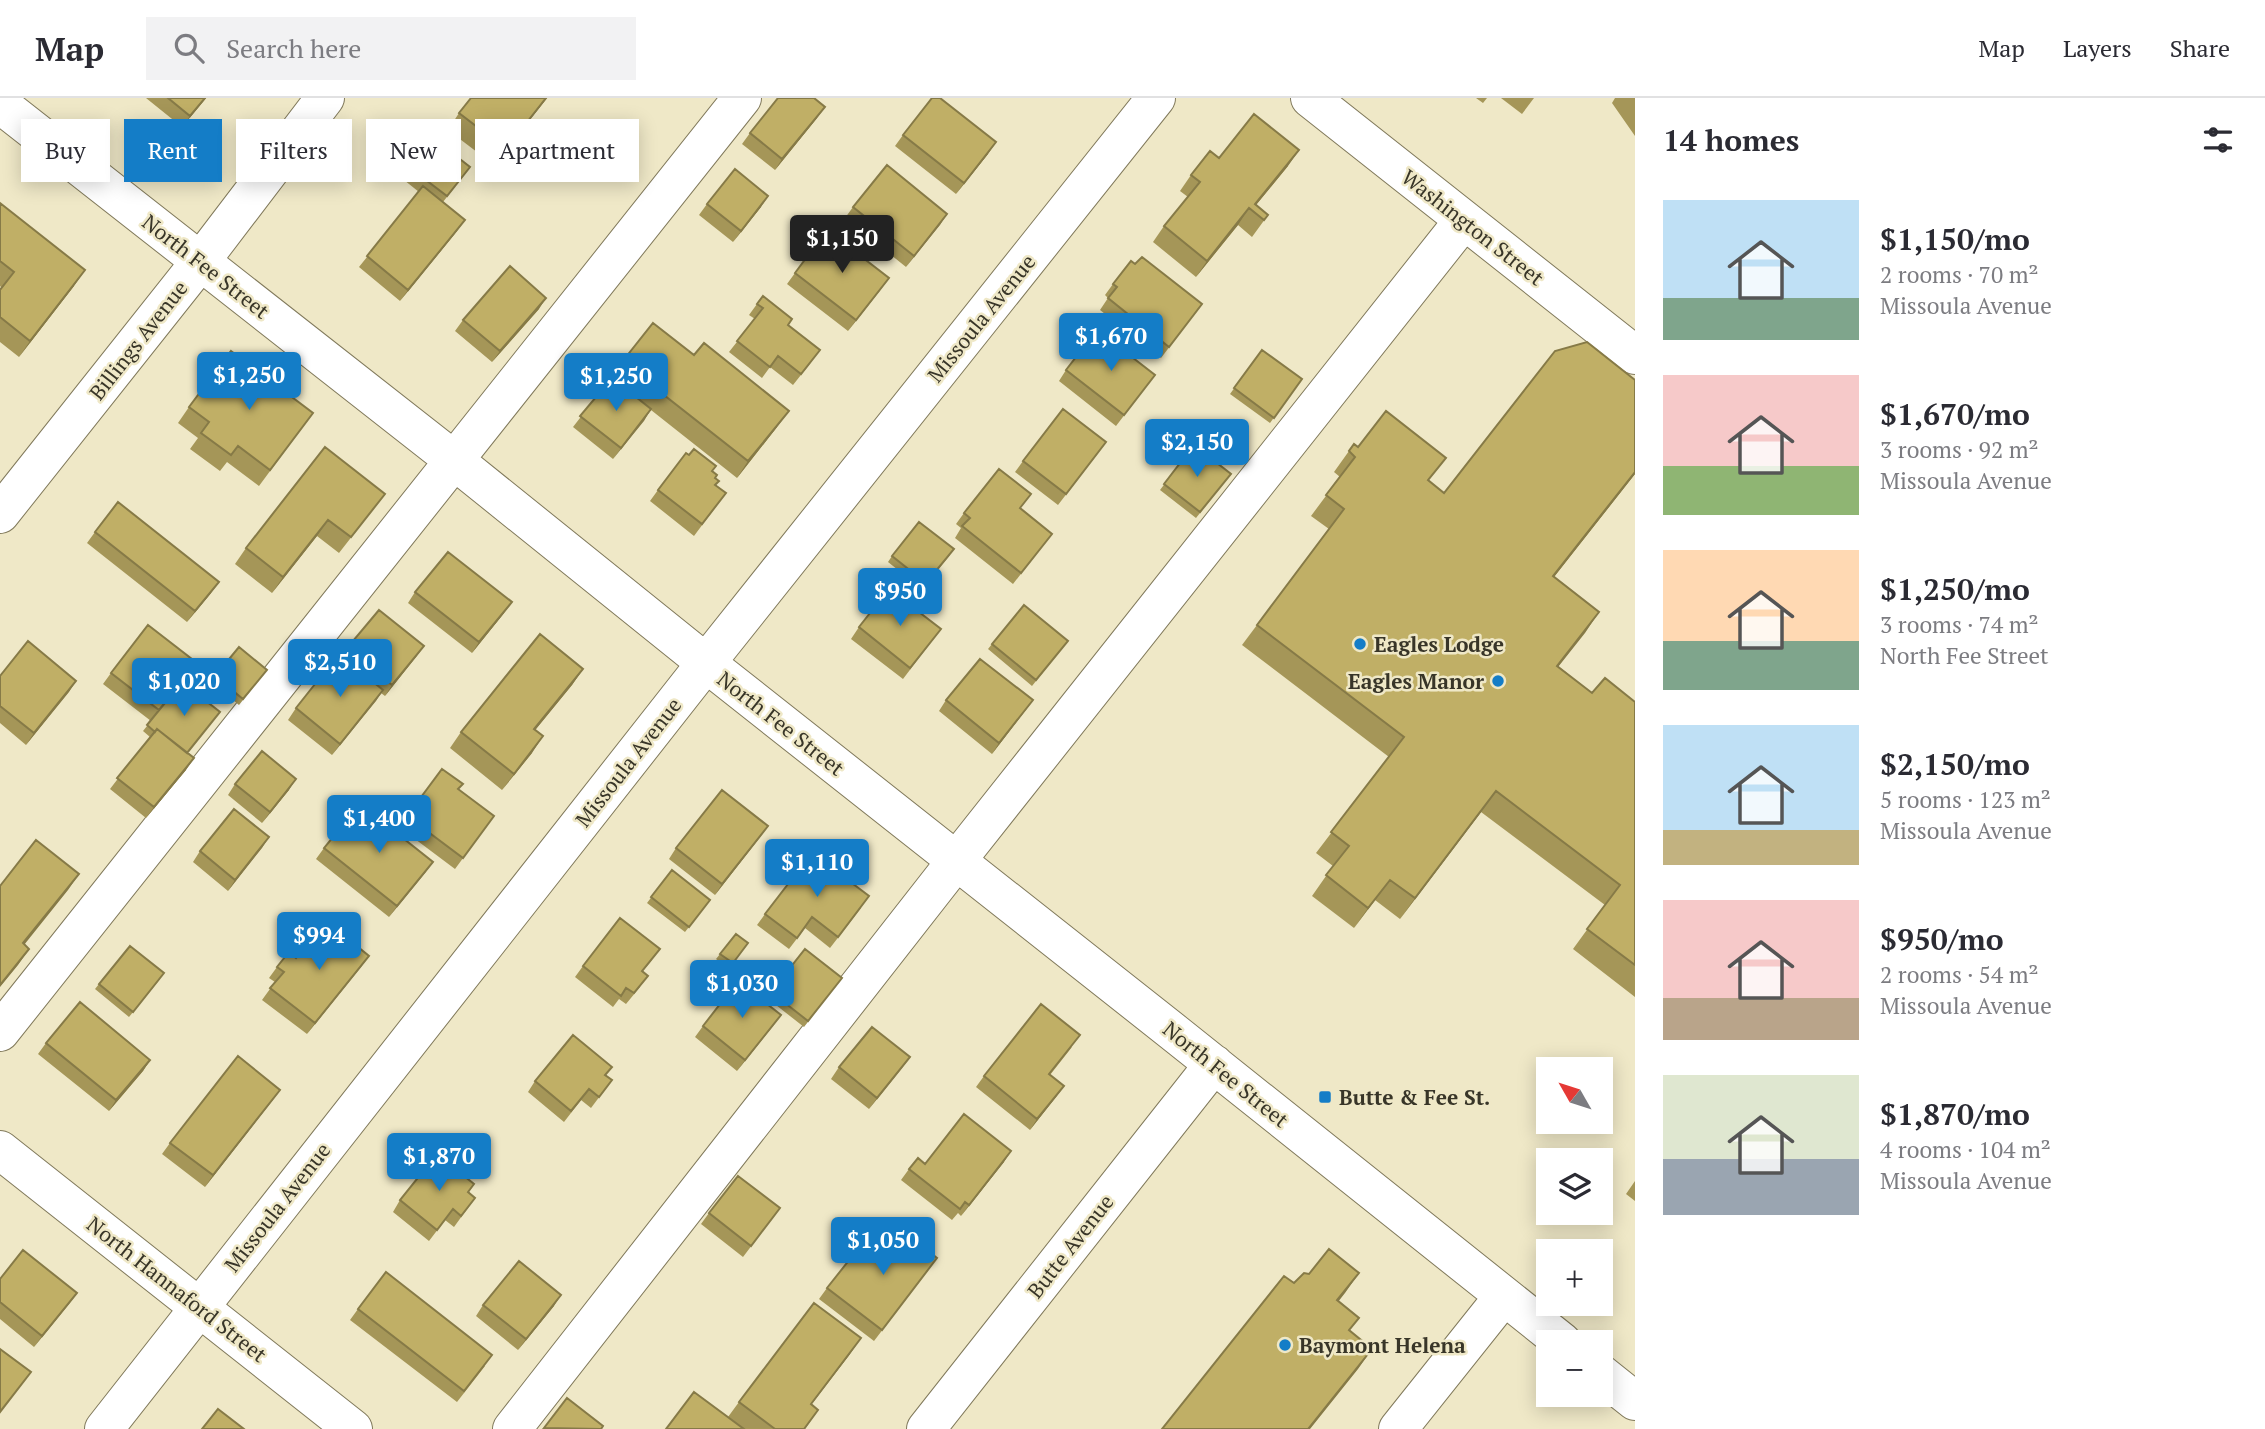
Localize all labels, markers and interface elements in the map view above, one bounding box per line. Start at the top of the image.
search box [146,17,636,80]
text: Map [35,27,104,70]
icon: search [170,29,208,67]
text: Search here [226,31,361,65]
text: Map [1978,32,2025,64]
text: Layers [2063,32,2132,64]
text: Share [2170,32,2230,64]
chip: Buy [21,119,110,182]
chip: Rent [124,119,222,182]
chip: Filters [236,119,352,182]
chip: New [366,119,461,182]
chip: Apartment [475,119,639,182]
text: 14 homes [1663,120,1799,160]
icon: filters [2199,121,2237,159]
street label: Washington Street [1396,163,1550,291]
street label: North Fee Street [137,208,275,325]
pin: $1,150 [785,216,899,275]
text: $1,150/mo [1880,219,2030,259]
text: $1,150 [806,222,878,253]
icon: home [1719,228,1803,312]
street label: Missoula Avenue [921,248,1041,388]
text: 2 rooms · 70 m² [1880,259,2039,290]
street label: Billings Avenue [83,275,193,405]
text: Missoula Avenue [1880,290,2052,321]
pin: $1,670 [1054,314,1168,373]
text: $1,670 [1075,320,1147,351]
pin: $1,250 [192,352,306,412]
pin: $1,250 [559,354,673,413]
text: $1,250 [213,359,285,390]
text: $1,250 [580,360,652,391]
text: $1,670/mo [1880,394,2030,434]
icon: home [1719,403,1803,487]
pin: $2,150 [1140,420,1254,479]
text: $2,150 [1161,426,1233,457]
text: 3 rooms · 92 m² [1880,434,2039,465]
text: Missoula Avenue [1880,465,2052,496]
pin: $950 [859,568,941,628]
text: $1,250/mo [1880,569,2030,609]
text: $950 [874,575,926,606]
icon: home [1719,578,1803,662]
text: 3 rooms · 74 m² [1880,609,2039,640]
place label: Eagles Lodge [1374,630,1504,658]
marker: Eagles Lodge [1352,636,1368,652]
pin: $2,510 [283,640,397,699]
text: North Fee Street [1880,640,2049,671]
text: $2,510 [304,646,376,677]
pin: $1,020 [127,658,241,718]
text: $1,020 [148,665,220,696]
street label: North Fee Street [712,665,850,782]
place label: Eagles Manor [1348,667,1484,695]
marker: Eagles Manor [1490,673,1506,689]
street label: Missoula Avenue [569,692,687,832]
text: $2,150/mo [1880,744,2030,784]
icon: home [1719,753,1803,837]
text: 5 rooms · 123 m² [1880,784,2051,815]
pin: $1,400 [322,796,436,855]
text: $1,400 [343,802,415,833]
text: Missoula Avenue [1880,815,2052,846]
pin: $1,110 [760,840,874,899]
text: $1,110 [781,846,853,877]
pin: $994 [278,912,360,972]
text: $994 [293,919,345,950]
text: $950/mo [1880,919,2004,959]
icon: home [1719,928,1803,1012]
text: 2 rooms · 54 m² [1880,959,2039,990]
pin: $1,030 [685,960,799,1020]
text: $1,030 [706,967,778,998]
text: Missoula Avenue [1880,990,2052,1021]
street label: North Fee Street [1157,1015,1295,1133]
north arrow [1536,1057,1614,1134]
map controls [1536,1057,1613,1407]
place label: Butte & Fee St. [1339,1083,1490,1111]
marker: Butte & Fee St. [1317,1089,1333,1105]
text: $1,870/mo [1880,1094,2030,1134]
icon: home [1719,1103,1803,1187]
pin: $1,870 [382,1134,496,1193]
text: 4 rooms · 104 m² [1880,1134,2051,1165]
street label: Missoula Avenue [218,1137,336,1277]
text: $1,870 [403,1140,475,1171]
button: layers [1536,1148,1613,1225]
text: Missoula Avenue [1880,1165,2052,1196]
street label: Butte Avenue [1021,1188,1119,1304]
street label: North Hannaford Street [81,1210,273,1368]
pin: $1,050 [826,1218,940,1277]
text: $1,050 [847,1224,919,1255]
button: + [1536,1239,1613,1316]
button: − [1536,1330,1613,1407]
place label: Baymont Helena [1299,1331,1466,1359]
marker: Baymont Helena [1277,1337,1293,1353]

